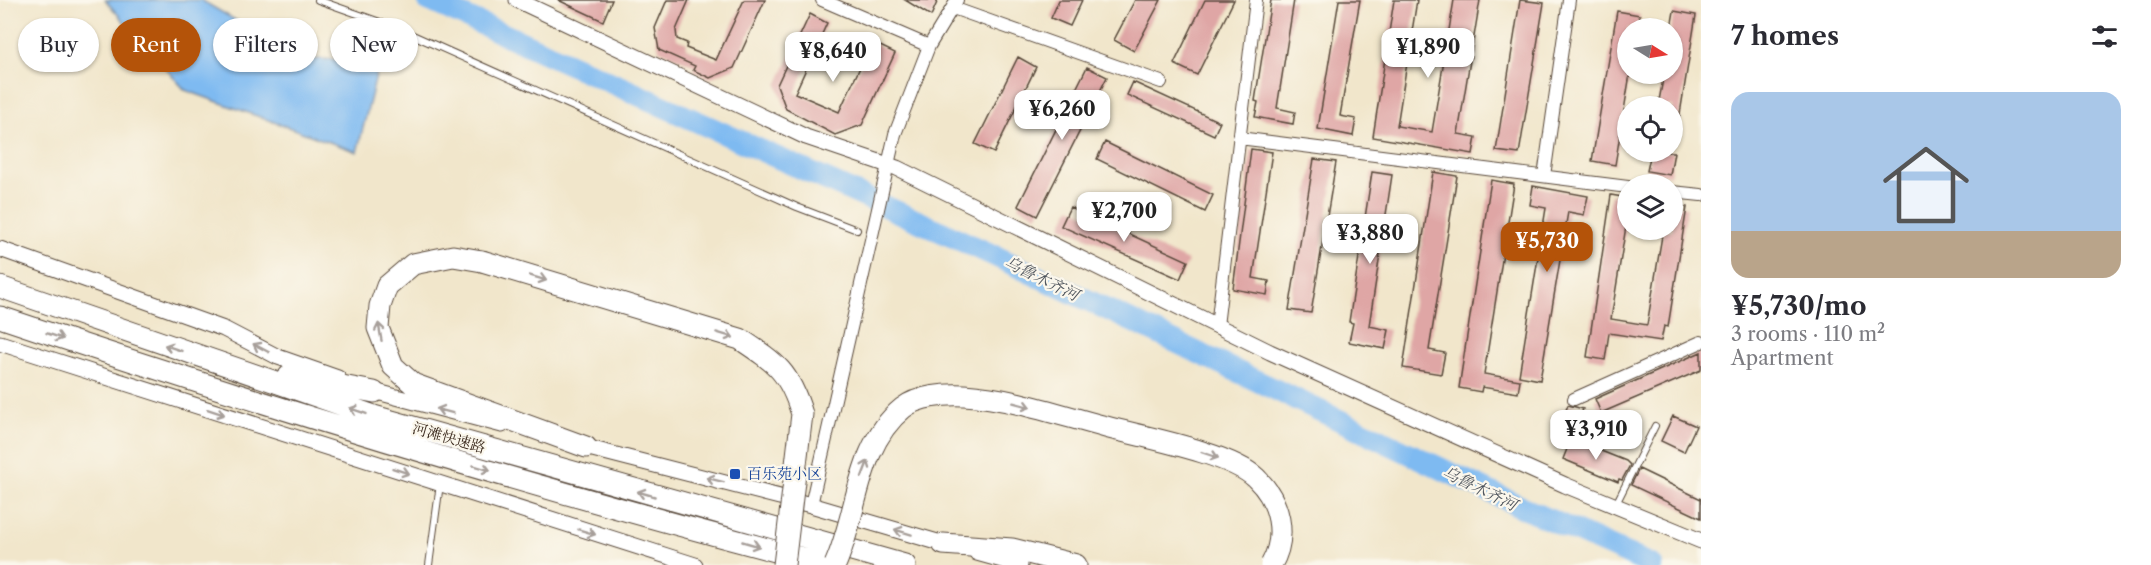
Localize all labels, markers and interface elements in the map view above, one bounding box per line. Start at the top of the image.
chip: Buy [18,18,99,72]
chip: Rent [111,18,201,72]
chip: Filters [213,18,318,72]
chip: New [330,18,418,72]
north arrow [1617,18,1683,84]
map controls [1617,18,1683,240]
text: 7 homes [1731,20,1839,52]
icon: filters [2088,20,2121,53]
pin: ¥1,890 [1379,28,1477,79]
pin: ¥8,640 [784,32,882,83]
text: ¥1,890 [1395,35,1461,59]
text: ¥8,640 [799,39,867,63]
pin: ¥6,260 [1013,90,1111,141]
button: locate [1617,96,1683,162]
text: ¥6,260 [1028,97,1096,121]
icon: home [1872,131,1980,239]
button: layers [1617,174,1683,240]
pin: ¥2,700 [1075,192,1173,243]
text: ¥2,700 [1091,199,1157,223]
pin: ¥3,880 [1321,214,1419,265]
text: ¥3,880 [1336,221,1404,245]
pin: ¥5,730 [1498,222,1596,273]
text: ¥5,730 [1515,229,1579,253]
water label: 乌鲁木齐河 [1002,251,1085,306]
one-way arrow [528,273,547,284]
text: ¥5,730/mo [1731,290,1867,322]
text: 3 rooms · 110 m² [1731,322,1885,346]
one-way arrow [375,323,386,342]
one-way arrow [715,330,734,341]
one-way arrow [45,331,64,342]
one-way arrow [164,342,183,353]
one-way arrow [253,342,270,354]
text: Apartment [1731,346,1834,370]
one-way arrow [1012,400,1031,411]
one-way arrow [349,405,368,416]
one-way arrow [436,405,455,416]
one-way arrow [206,407,225,418]
pin: ¥3,910 [1547,410,1645,461]
text: ¥3,910 [1564,417,1628,441]
street label: 河滩快速路 [410,418,488,457]
one-way arrow [1200,451,1219,462]
one-way arrow [860,460,871,479]
water label: 乌鲁木齐河 [1440,461,1523,516]
one-way arrow [473,463,492,474]
place label: 百乐苑小区 [747,464,822,483]
one-way arrow [391,466,410,477]
marker: 百乐苑小区 [728,467,742,481]
one-way arrow [706,474,725,485]
one-way arrow [637,488,656,499]
one-way arrow [894,526,913,537]
one-way arrow [577,527,596,538]
one-way arrow [741,538,760,550]

